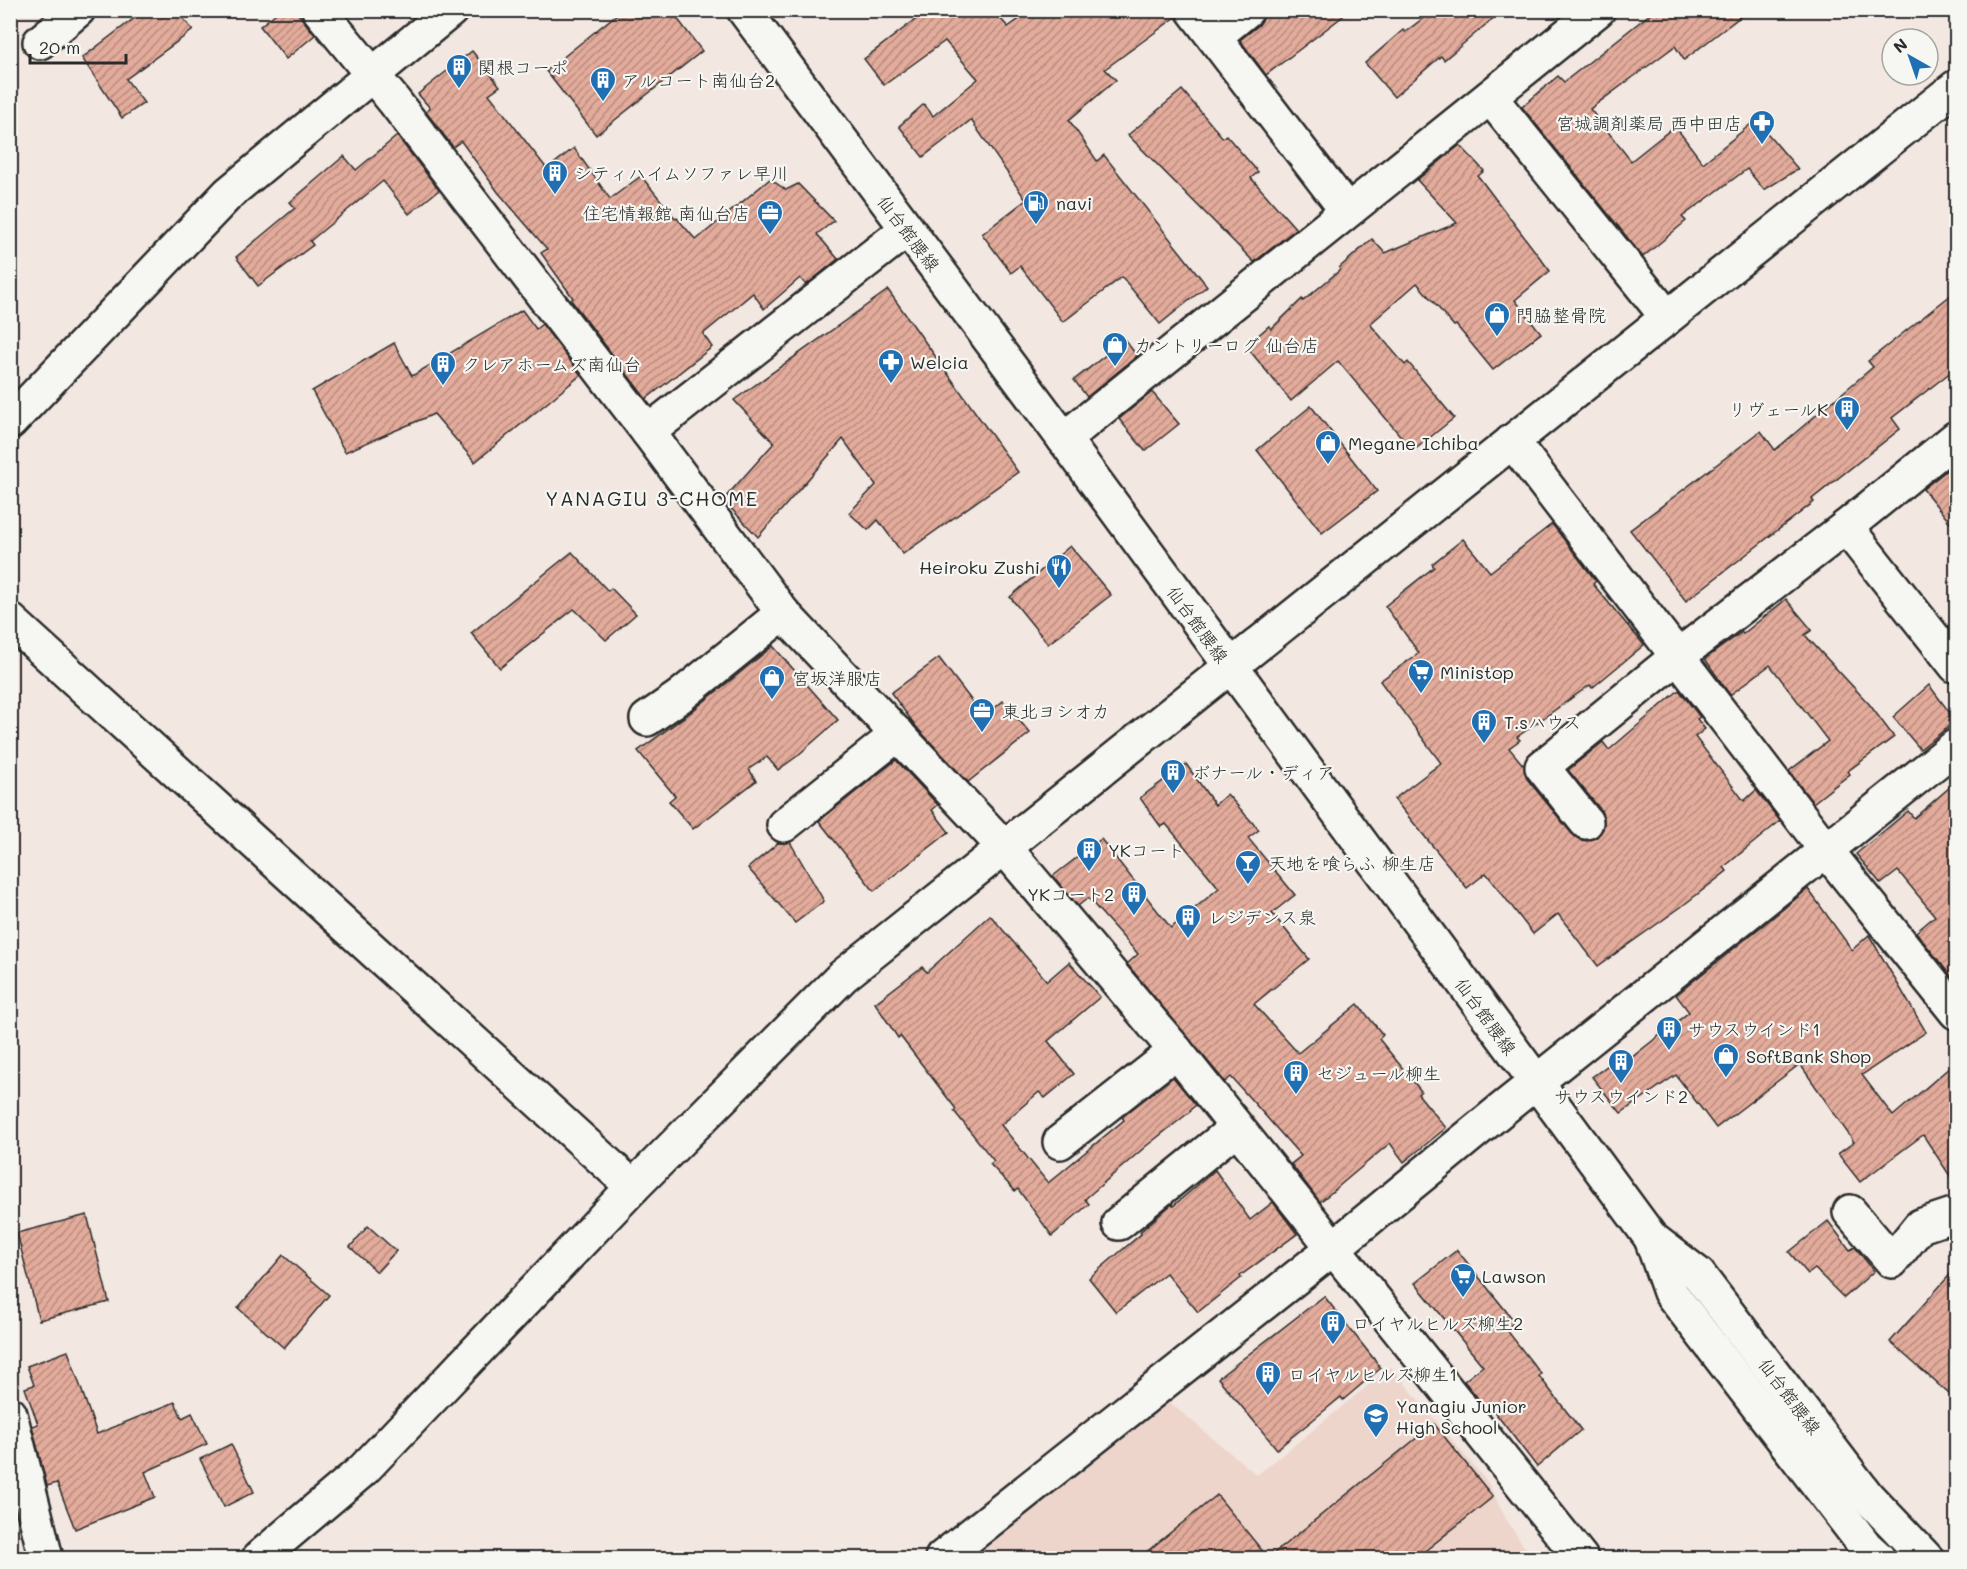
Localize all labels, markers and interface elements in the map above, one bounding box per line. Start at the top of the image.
scale bar [30,27,126,65]
north arrow [1880,27,1940,87]
text: N [1889,33,1911,57]
text: 20 m [39,35,80,59]
building icon: 関根コーポ [444,52,474,90]
place label: 関根コーポ [478,55,568,79]
building icon: アルコート南仙台2 [588,65,618,103]
place label: アルコート南仙台2 [622,68,775,92]
pharmacy icon: 宮城調剤薬局 西中田店 [1747,108,1777,146]
place label: 宮城調剤薬局 西中田店 [1556,111,1742,135]
building icon: シティハイムソファレ早川 [540,158,570,196]
place label: シティハイムソファレ早川 [574,161,789,185]
fuel station icon: navi [1021,188,1051,226]
street label: 仙台館腰線 [872,190,946,276]
place label: navi [1056,191,1092,215]
office icon: 住宅情報館 南仙台店 [755,198,785,236]
place label: 住宅情報館 南仙台店 [582,201,750,225]
shop icon: 門脇整骨院 [1482,300,1512,338]
place label: 門脇整骨院 [1516,303,1606,327]
shop icon: カントリーログ 仙台店 [1100,330,1130,368]
place label: カントリーログ 仙台店 [1134,333,1319,357]
pharmacy icon: Welcia [876,347,906,385]
building icon: クレアホームズ南仙台 [428,349,458,387]
place label: Welcia [910,350,969,374]
place label: クレアホームズ南仙台 [462,352,641,376]
building icon: リヴェールK [1832,394,1862,432]
place label: リヴェールK [1728,397,1828,421]
shop icon: Megane Ichiba [1313,428,1343,466]
place label: Megane Ichiba [1348,431,1479,455]
district label: YANAGIU 3-CHOME [545,485,759,511]
restaurant icon: Heiroku Zushi [1044,552,1074,590]
place label: Heiroku Zushi [919,555,1040,579]
street label: 仙台館腰線 [1162,581,1234,667]
supermarket icon: Ministop [1406,657,1436,695]
place label: Ministop [1440,660,1514,684]
shop icon: 宮坂洋服店 [757,663,787,701]
place label: 宮坂洋服店 [792,666,882,690]
office icon: 東北ヨシオカ [967,696,997,734]
place label: 東北ヨシオカ [1002,699,1110,723]
building icon: T.sハウス [1469,707,1499,745]
place label: T.sハウス [1504,710,1581,734]
building icon: ボナール・ディア [1158,757,1188,795]
place label: ボナール・ディア [1192,760,1335,784]
building icon: YKコート [1074,835,1104,873]
place label: YKコート [1108,838,1185,862]
bar icon: 天地を喰らふ 柳生店 [1233,848,1263,886]
place label: 天地を喰らふ 柳生店 [1268,851,1436,875]
building icon: YKコート2 [1119,879,1149,917]
place label: YKコート2 [1027,882,1114,906]
building icon: レジデンス泉 [1173,902,1203,940]
place label: レジデンス泉 [1208,905,1316,929]
street label: 仙台館腰線 [1450,973,1522,1059]
building icon: サウスウインド1 [1654,1014,1684,1052]
place label: サウスウインド1 [1688,1017,1820,1041]
shop icon: SoftBank Shop [1711,1041,1741,1079]
place label: SoftBank Shop [1746,1044,1871,1068]
building icon: サウスウインド2 [1606,1047,1636,1085]
building icon: セジュール柳生 [1281,1058,1311,1096]
place label: セジュール柳生 [1316,1061,1441,1085]
place label: サウスウインド2 [1554,1084,1688,1108]
supermarket icon: Lawson [1448,1261,1478,1299]
place label: Lawson [1482,1264,1546,1288]
building icon: ロイヤルヒルズ柳生2 [1318,1308,1348,1346]
place label: ロイヤルヒルズ柳生2 [1352,1311,1523,1335]
street label: 仙台館腰線 [1753,1353,1827,1439]
building icon: ロイヤルヒルズ柳生1 [1253,1359,1283,1397]
place label: ロイヤルヒルズ柳生1 [1288,1362,1457,1386]
place label: Yanagiu Junior High School [1396,1394,1527,1439]
school or university icon: Yanagiu Junior High School [1361,1401,1391,1439]

